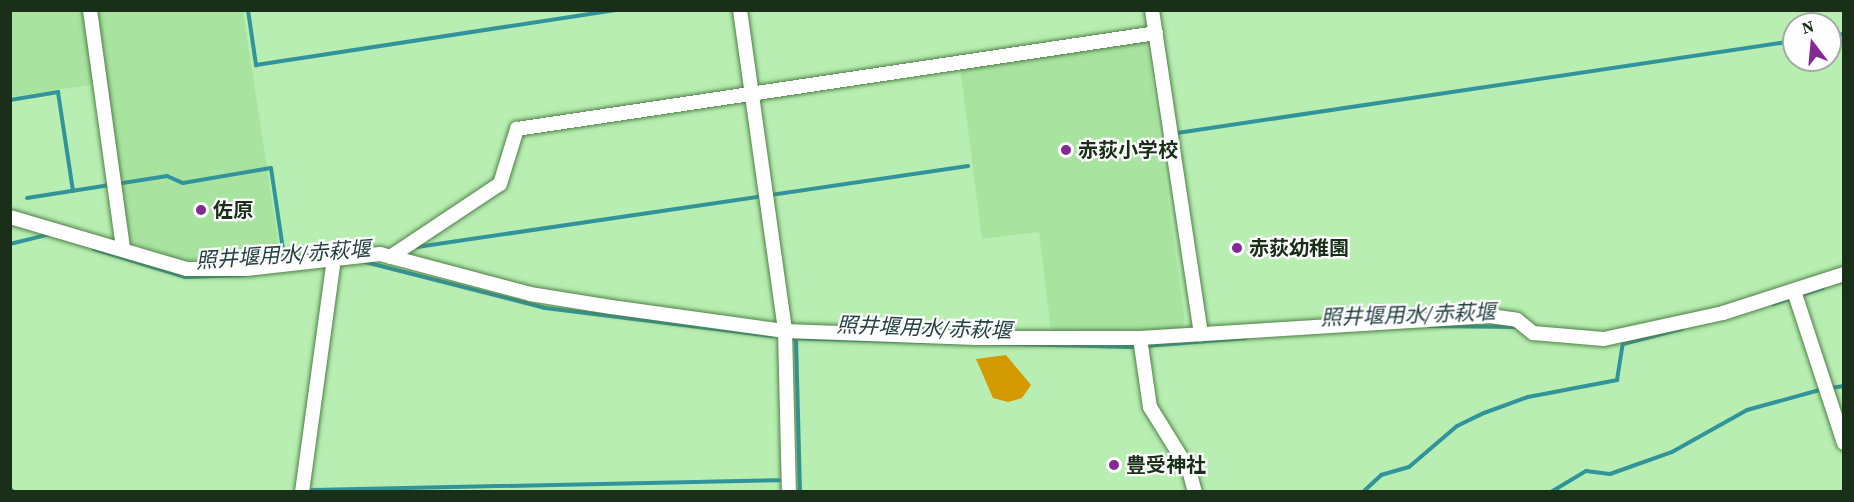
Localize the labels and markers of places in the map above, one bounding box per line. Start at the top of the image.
place label: 赤荻小学校 [1078,138,1178,162]
marker: 赤荻小学校 [1059,143,1073,157]
place label: 佐原 [213,198,253,222]
marker: 佐原 [194,203,208,217]
place label: 赤荻幼稚園 [1249,236,1349,260]
marker: 赤荻幼稚園 [1230,241,1244,255]
place label: 豊受神社 [1126,453,1206,477]
marker: 豊受神社 [1107,458,1121,472]

